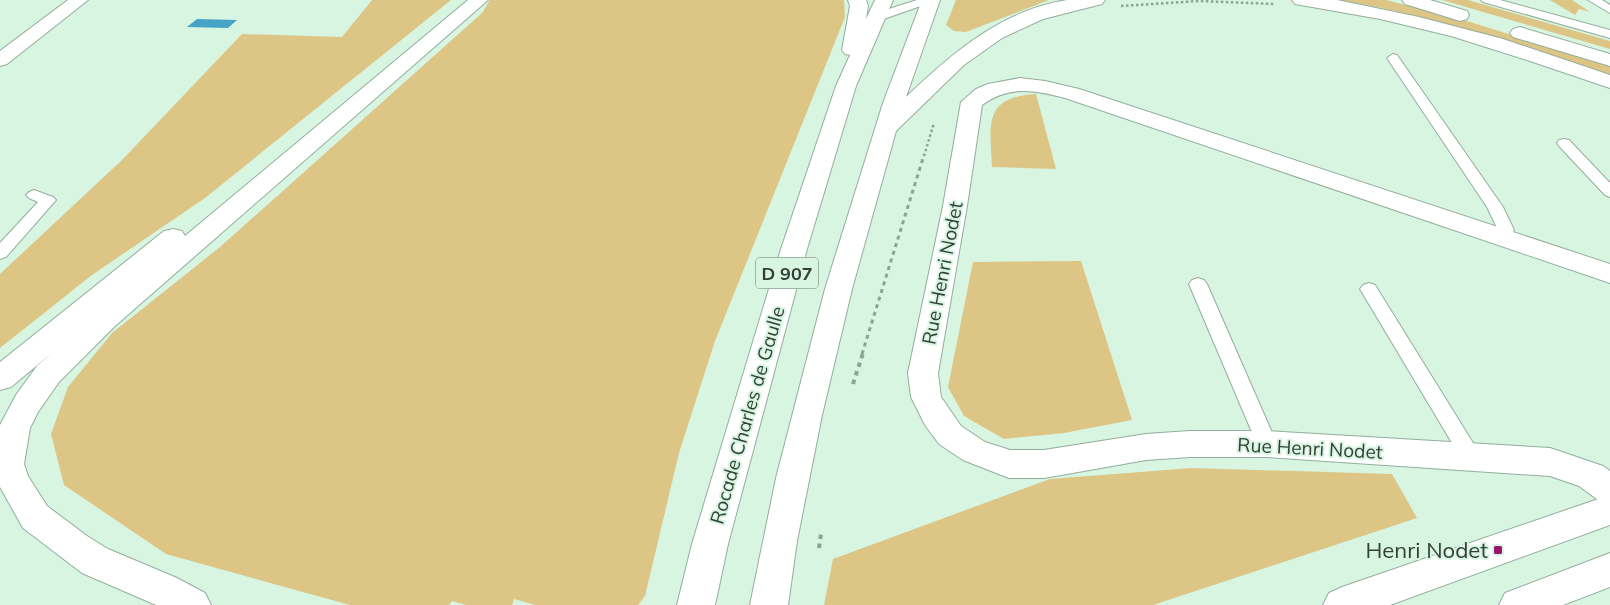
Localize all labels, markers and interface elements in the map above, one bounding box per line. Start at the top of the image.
street label: Rue Henri Nodet [916,199,968,347]
road number: D 907 [756,258,818,288]
street label: Rocade Charles de Gaulle [704,303,790,527]
street label: Rue Henri Nodet [1237,432,1383,464]
place label: Henri Nodet [1365,536,1488,564]
marker: Henri Nodet [1492,544,1504,556]

